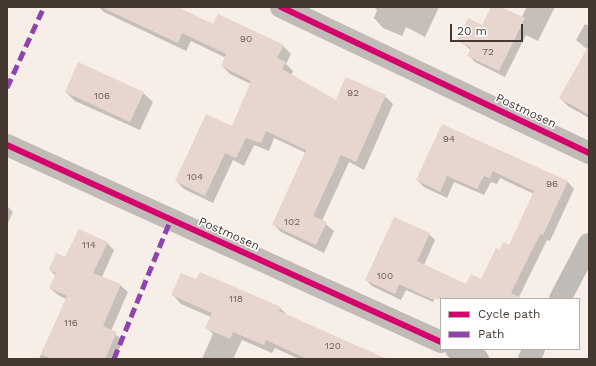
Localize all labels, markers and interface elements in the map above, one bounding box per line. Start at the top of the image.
scale bar [452,16,525,42]
text: 20 m [457,24,487,38]
house number: 90 [240,33,252,45]
house number: 72 [482,46,494,58]
house number: 92 [347,87,359,99]
house number: 106 [94,90,110,102]
street label: Postmosen [493,91,559,131]
house number: 94 [443,133,455,145]
house number: 104 [187,171,203,183]
house number: 96 [546,178,558,190]
street label: Postmosen [196,214,262,254]
house number: 102 [284,216,300,228]
house number: 114 [82,239,96,251]
house number: 100 [377,270,393,282]
house number: 118 [229,293,243,305]
legend [440,298,580,350]
text: Cycle path [478,307,540,321]
house number: 116 [64,317,78,329]
text: Path [478,327,504,341]
house number: 120 [325,340,341,352]

